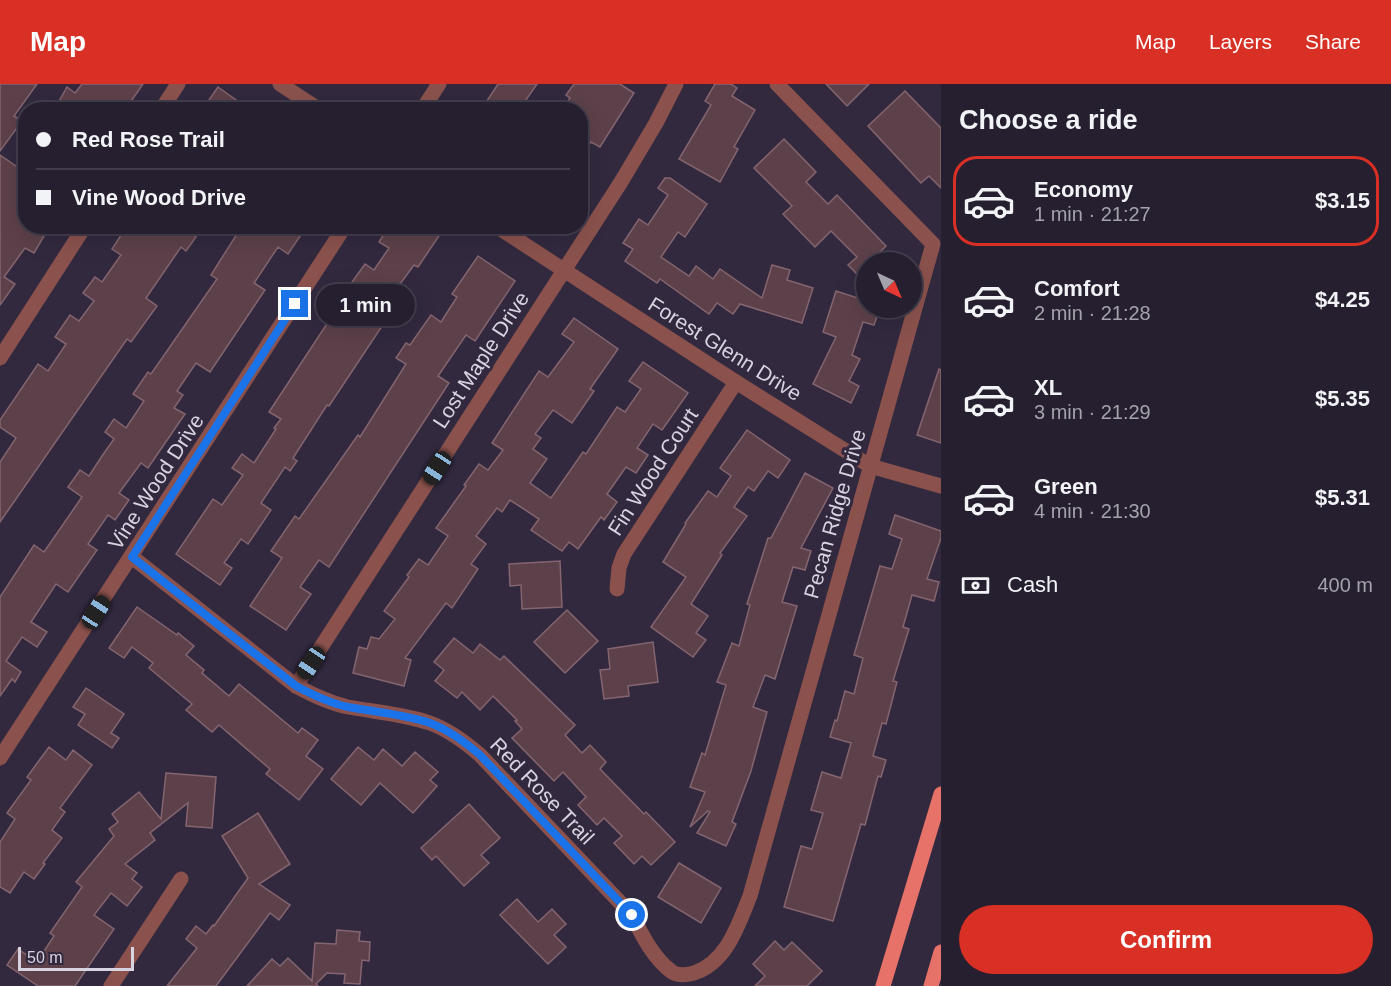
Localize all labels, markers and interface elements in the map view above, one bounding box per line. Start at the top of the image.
text: Map [30,26,86,57]
text: Map [1135,30,1176,53]
text: Layers [1209,30,1272,53]
text: Share [1305,30,1361,53]
text: Choose a ride [959,105,1138,135]
text: Red Rose Trail [72,127,225,152]
icon: car [962,174,1016,228]
text: Economy [1034,177,1133,202]
text: Vine Wood Drive [72,185,246,210]
text: $3.15 [1315,188,1370,213]
text: 1 min · 21:27 [1034,203,1151,225]
north arrow [856,252,922,318]
map controls [856,252,922,318]
icon: car [962,273,1016,327]
text: Comfort [1034,276,1120,301]
callout: 1 min [316,283,415,325]
street label: Lost Maple Drive [428,287,533,432]
text: $4.25 [1315,287,1370,312]
route end [281,290,308,317]
street label: Forest Glenn Drive [644,292,806,405]
text: 1 min [339,294,392,316]
text: 2 min · 21:28 [1034,302,1151,324]
icon: car [962,372,1016,426]
text: XL [1034,375,1062,400]
text: $5.35 [1315,386,1370,411]
text: 3 min · 21:29 [1034,401,1151,423]
street label: Fin Wood Court [603,404,702,539]
street label: Vine Wood Drive [103,410,208,554]
street label: Pecan Ridge Drive [799,427,870,601]
car [420,448,454,488]
icon: car [962,471,1016,525]
text: Green [1034,474,1098,499]
text: $5.31 [1315,485,1370,510]
text: 4 min · 21:30 [1034,500,1151,522]
icon: cash [959,569,992,602]
text: Cash [1007,572,1058,597]
text: 400 m [1317,574,1373,596]
car [79,592,113,632]
car [293,643,329,683]
street label: Red Rose Trail [486,733,599,849]
route start [618,901,645,928]
button: Confirm [959,905,1373,974]
scale bar [18,944,134,972]
text: 50 m [27,949,63,966]

